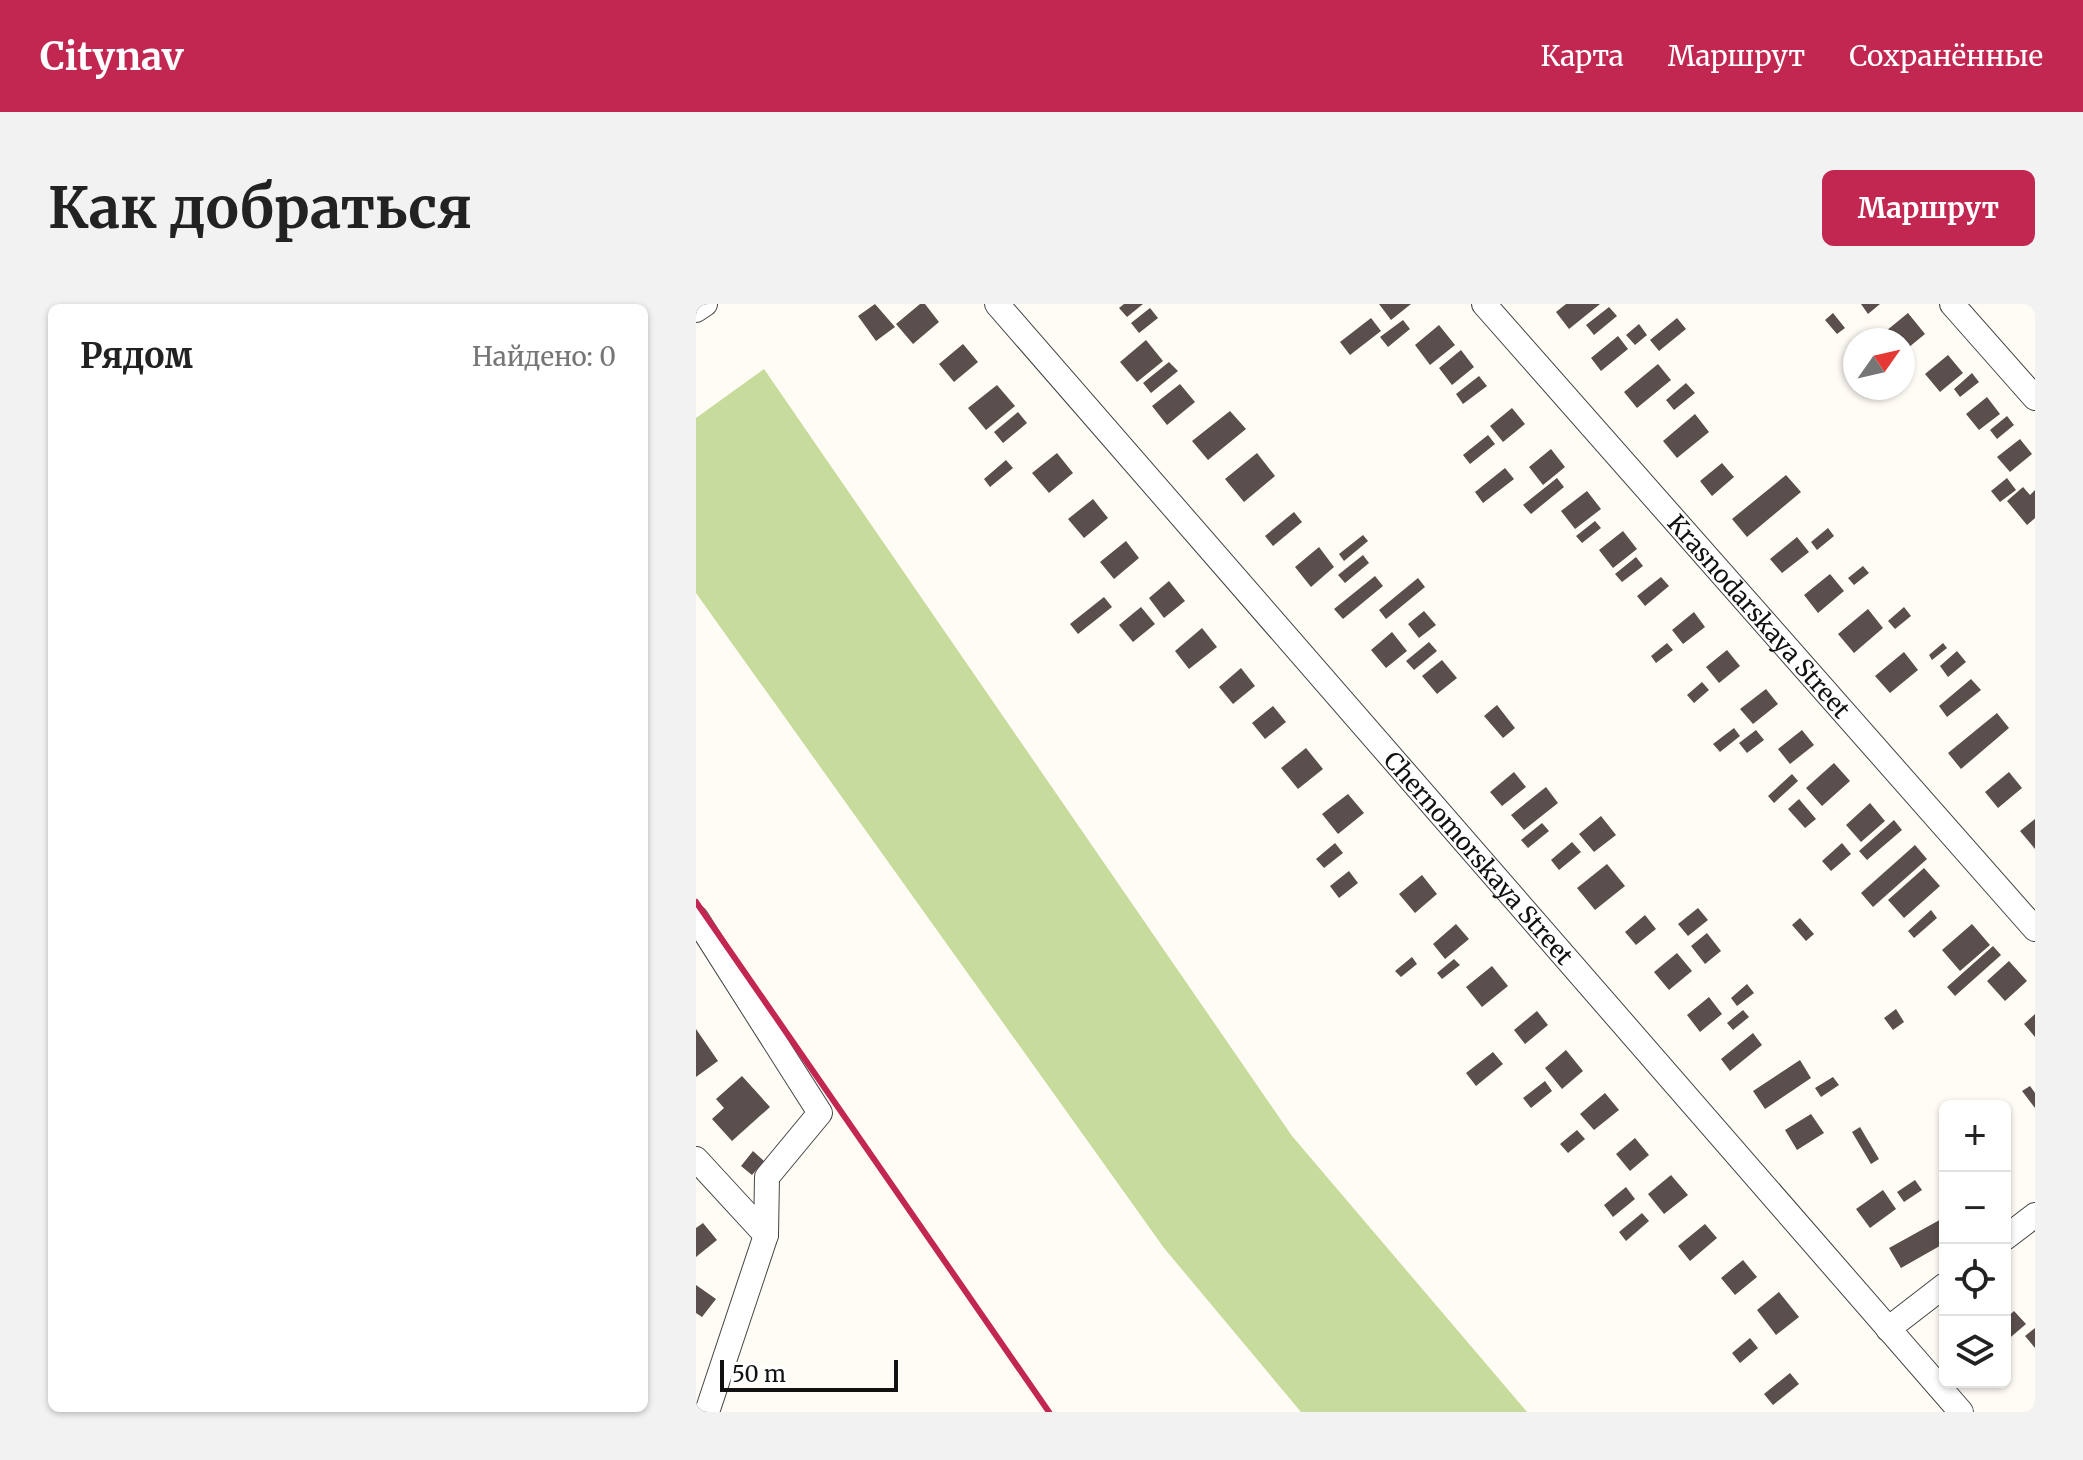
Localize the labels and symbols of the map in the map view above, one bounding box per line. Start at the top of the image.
north arrow [1843,328,1915,400]
street label: Krasnodarskaya Street [1661,508,1857,725]
street label: Chernomorskaya Street [1377,745,1581,971]
scale bar [720,1356,898,1392]

